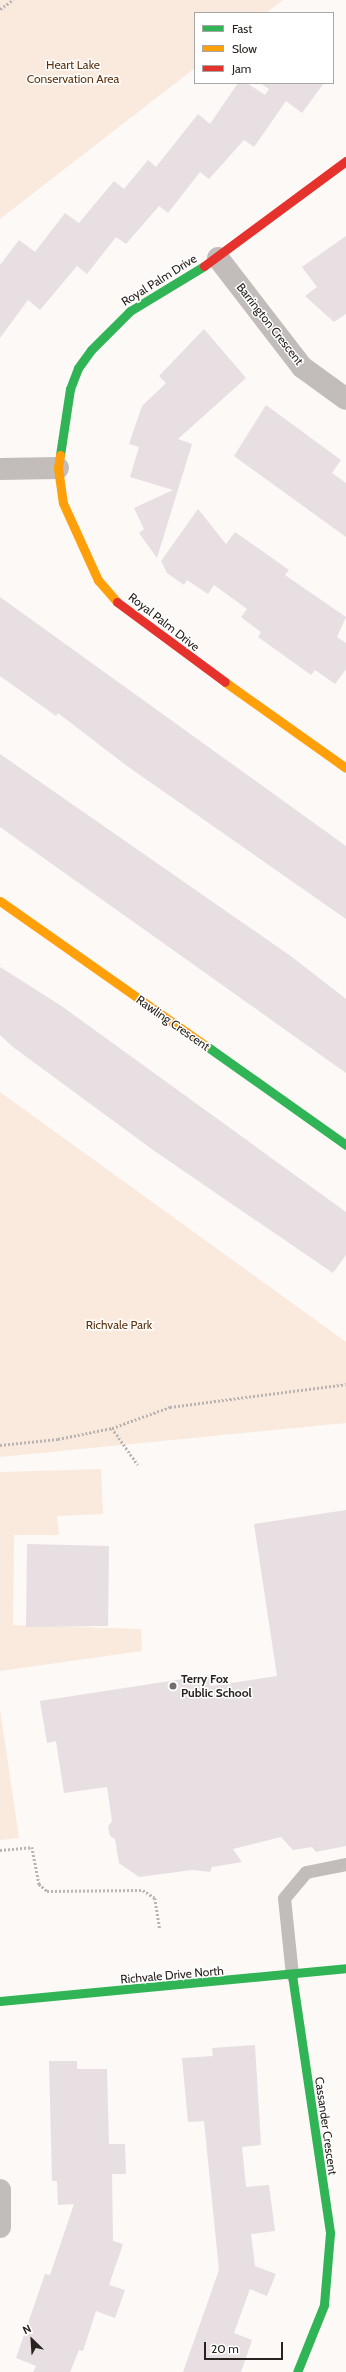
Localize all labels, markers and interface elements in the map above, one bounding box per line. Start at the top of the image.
legend [194,12,334,84]
text: Fast [232,21,252,36]
text: Slow [232,41,257,56]
park label: Heart Lake Conservation Area [27,58,119,86]
text: Jam [232,61,251,76]
street label: Royal Palm Drive [119,251,199,309]
street label: Barrington Crescent [234,280,306,368]
street label: Royal Palm Drive [126,590,202,654]
street label: Rawling Crescent [133,992,213,1054]
park label: Richvale Park [86,1318,152,1332]
place label: Terry Fox Public School [181,1672,252,1700]
marker: Terry Fox Public School [168,1681,178,1691]
street label: Richvale Drive North [120,1963,224,1987]
street label: Cassander Crescent [312,2076,340,2176]
north arrow [12,2320,52,2360]
text: N [20,2321,33,2337]
scale bar [206,2334,285,2360]
text: 20 m [211,2341,239,2356]

